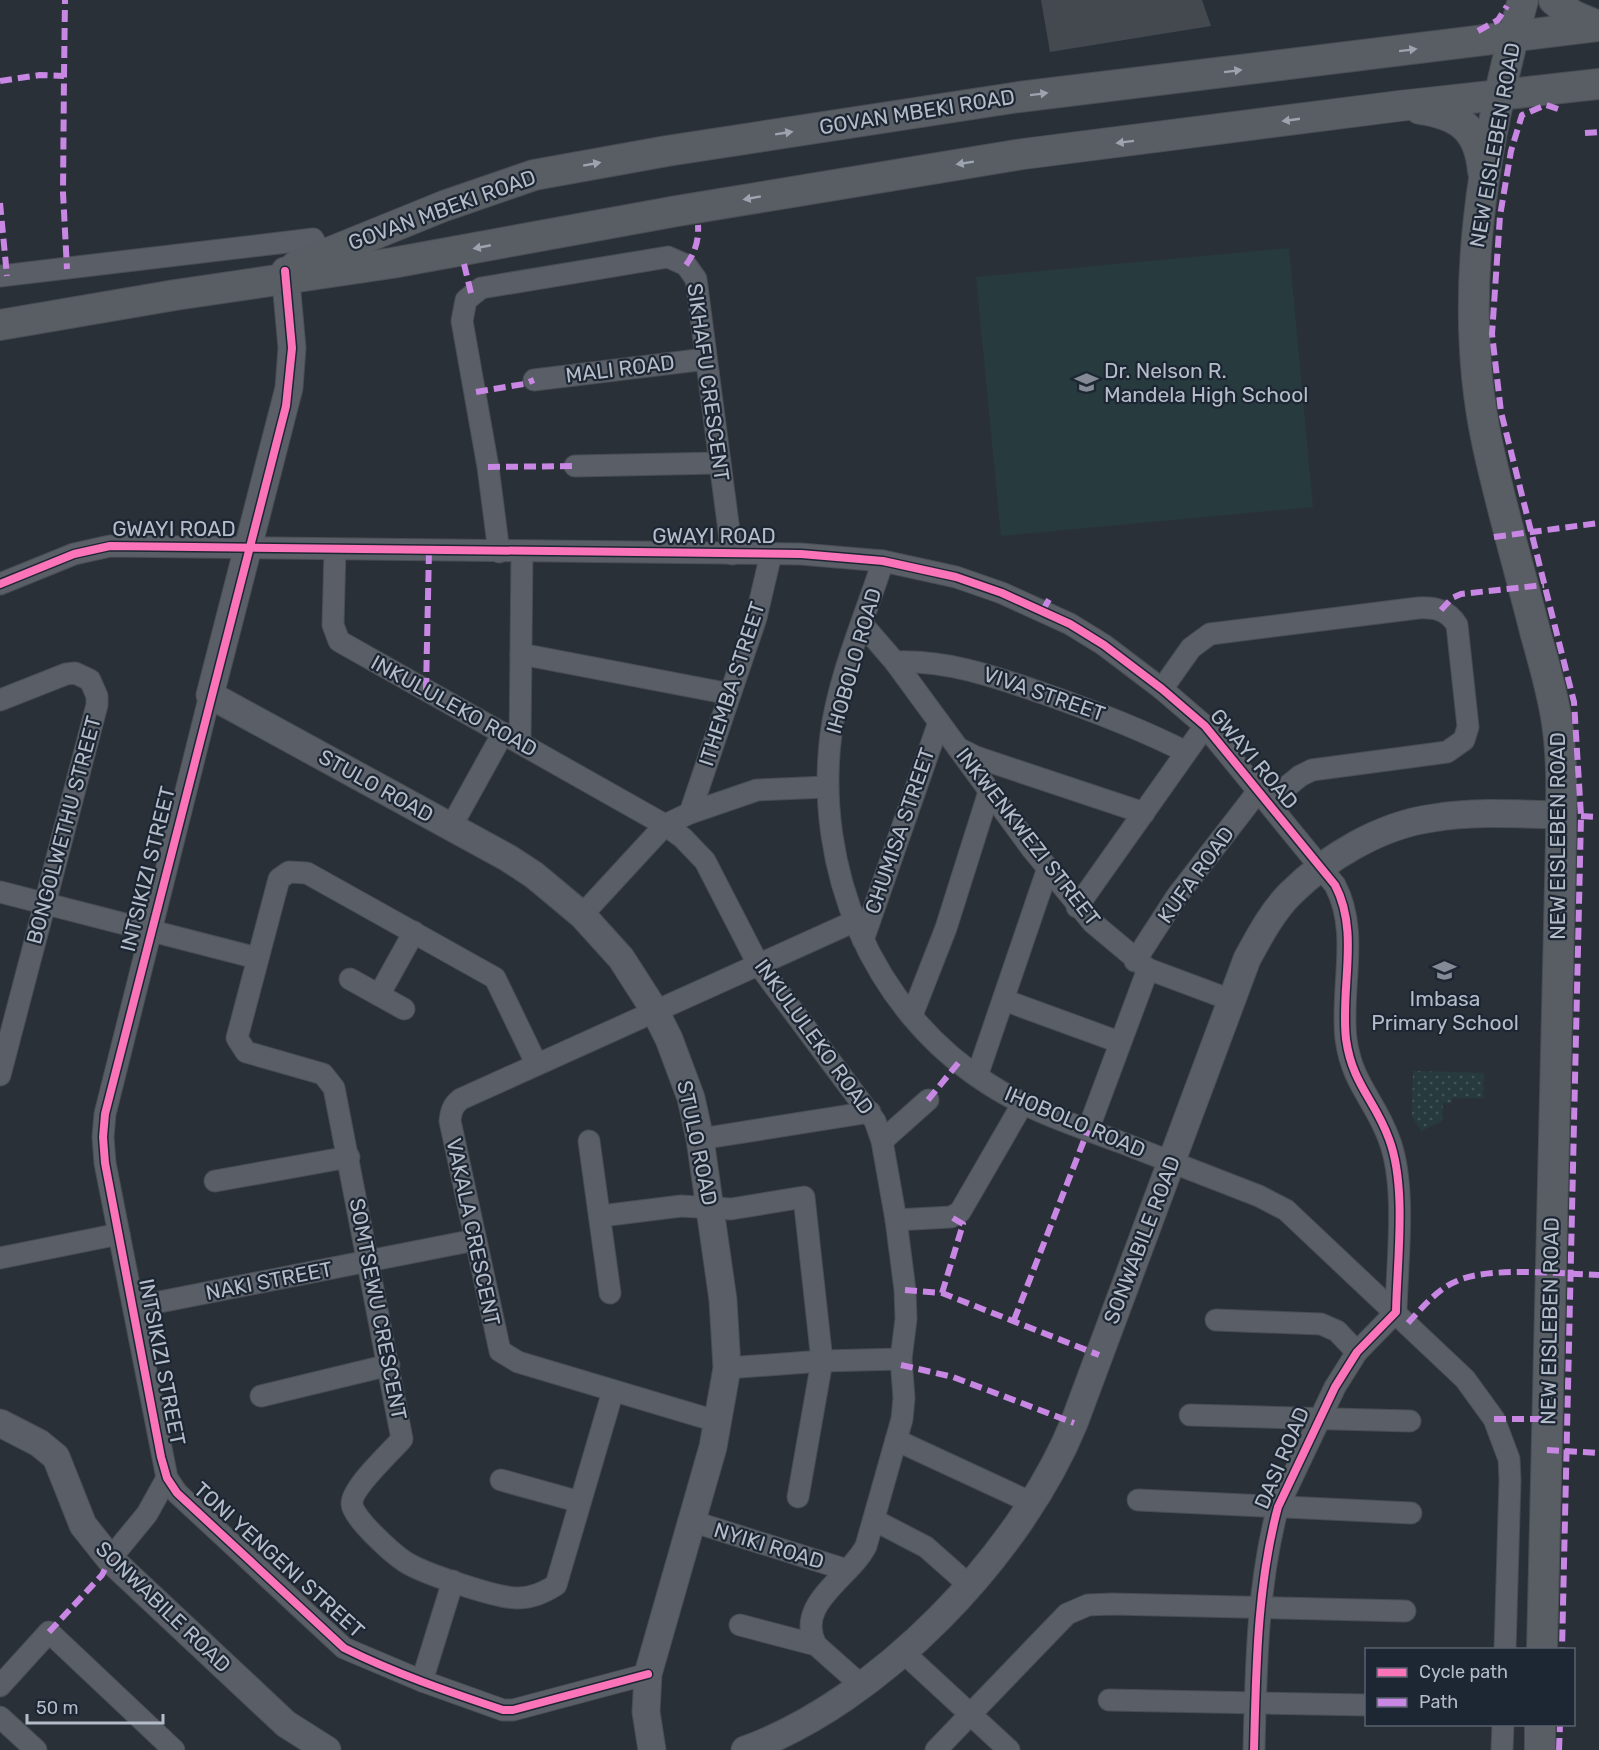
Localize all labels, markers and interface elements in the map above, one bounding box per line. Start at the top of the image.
street label: NEW EISLEBEN ROAD [1464,40,1525,249]
one-way arrow [1399,45,1418,54]
one-way arrow [1223,66,1242,75]
street label: GOVAN MBEKI ROAD [817,84,1017,139]
one-way arrow [1030,89,1049,99]
one-way arrow [1281,116,1300,125]
one-way arrow [775,128,794,137]
one-way arrow [1116,137,1135,146]
one-way arrow [956,159,975,168]
one-way arrow [582,160,601,169]
street label: GOVAN MBEKI ROAD [345,164,539,255]
one-way arrow [742,194,761,203]
one-way arrow [472,243,491,252]
street label: SIKHAFU CRESCENT [682,281,735,483]
street label: MALI ROAD [564,349,676,388]
place label: Dr. Nelson R. Mandela High School [1104,358,1308,407]
school or university icon: Dr. Nelson R. Mandela High School [1073,370,1099,396]
street label: GWAYI ROAD [112,516,236,541]
street label: GWAYI ROAD [652,523,776,548]
street label: IHOBOLO ROAD [821,585,886,737]
street label: ITHEMBA STREET [693,599,770,769]
street label: INKULULEKO ROAD [367,650,542,762]
street label: VIVA STREET [980,661,1108,726]
street label: GWAYI ROAD [1205,703,1304,814]
street label: BONGOLWETHU STREET [21,713,106,947]
street label: NEW EISLEBEN ROAD [1545,732,1570,940]
street label: INKWENKWEZI STREET [951,743,1106,931]
street label: STULO ROAD [315,744,438,827]
street label: CHUMISA STREET [859,744,940,917]
street label: INTSIKIZI STREET [115,784,180,954]
street label: KUFA ROAD [1152,821,1239,928]
street label: INKULULEKO ROAD [750,954,879,1119]
school or university icon: Imbasa Primary School [1432,958,1458,984]
place label: Imbasa Primary School [1371,986,1519,1035]
street label: STULO ROAD [672,1078,723,1208]
street label: IHOBOLO ROAD [1001,1081,1149,1162]
street label: VAKALA CRESCENT [441,1136,506,1328]
street label: SONWABILE ROAD [1098,1152,1185,1327]
street label: SOMTSEWU CRESCENT [345,1196,412,1422]
street label: NEW EISLEBEN ROAD [1535,1217,1564,1425]
street label: NAKI STREET [203,1256,334,1305]
street label: INTSIKIZI STREET [134,1276,191,1447]
street label: DASI ROAD [1249,1403,1314,1513]
street label: TONI YENGENI STREET [189,1476,370,1643]
street label: NYIKI ROAD [711,1517,827,1574]
street label: SONWABILE ROAD [91,1536,236,1677]
legend [1365,1648,1575,1726]
text: Cycle path [1419,1661,1508,1683]
scale bar [27,1687,164,1725]
text: Path [1419,1691,1458,1713]
text: 50 m [36,1697,79,1719]

